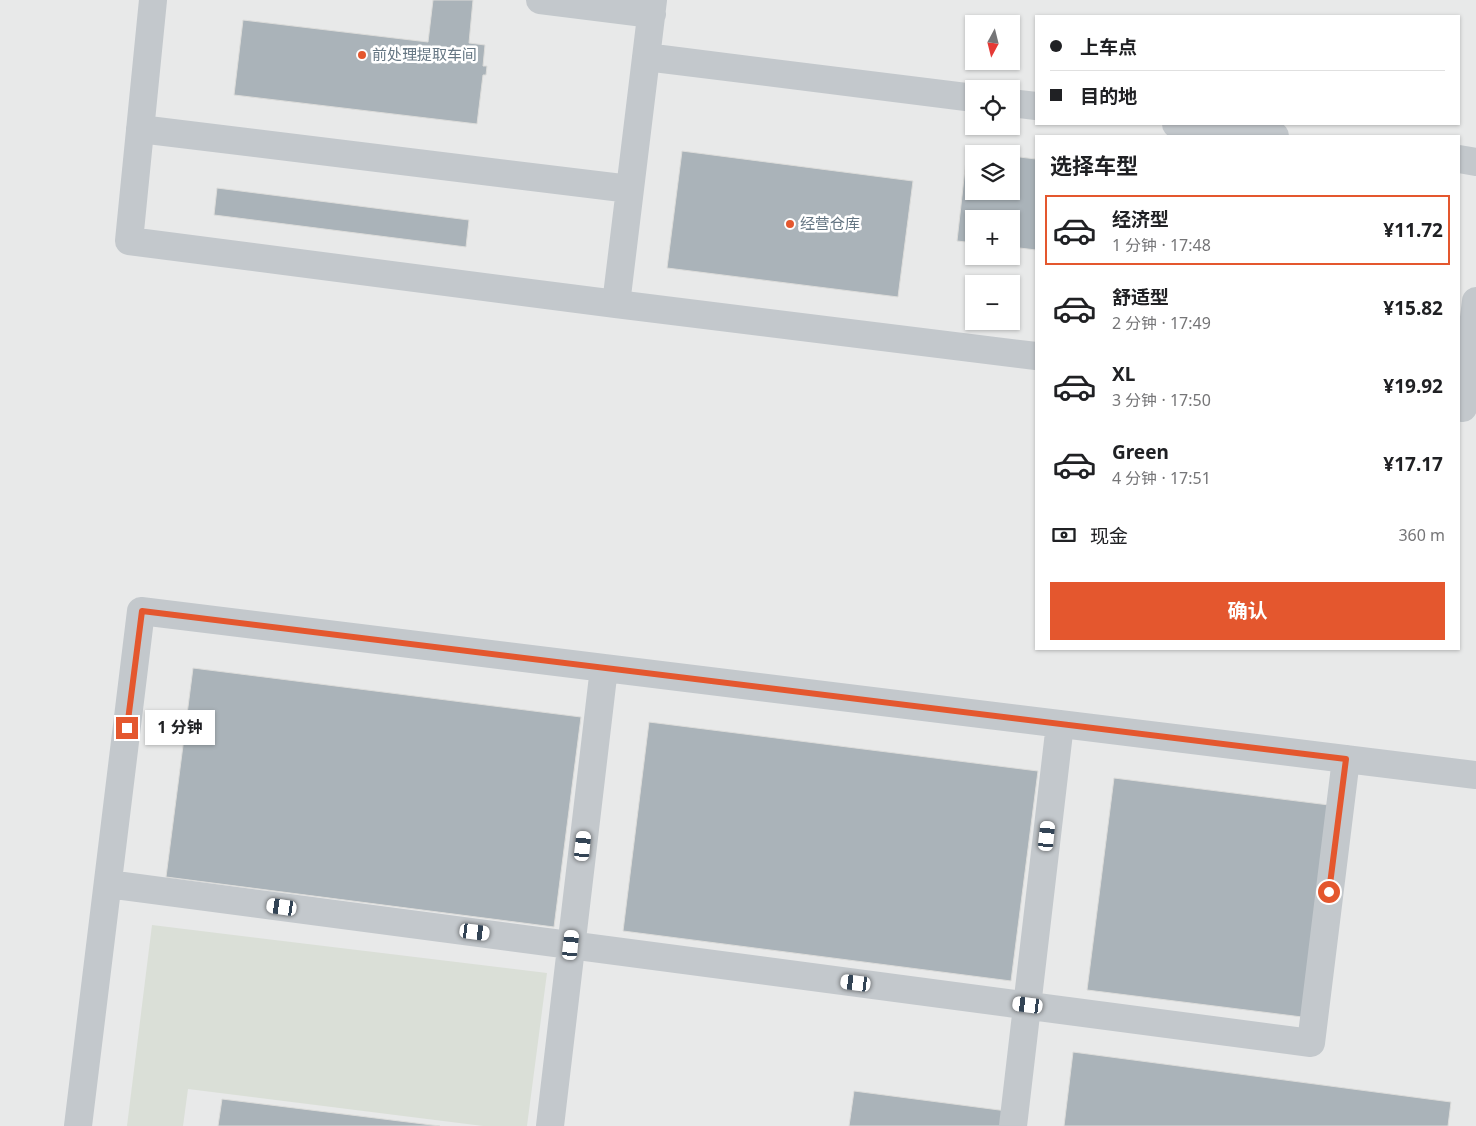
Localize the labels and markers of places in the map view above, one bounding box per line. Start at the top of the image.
place label: 前处理提取车间 [372,44,477,64]
marker: 前处理提取车间 [356,49,368,61]
place label: 经营仓库 [800,213,860,233]
marker: 经营仓库 [784,218,796,230]

